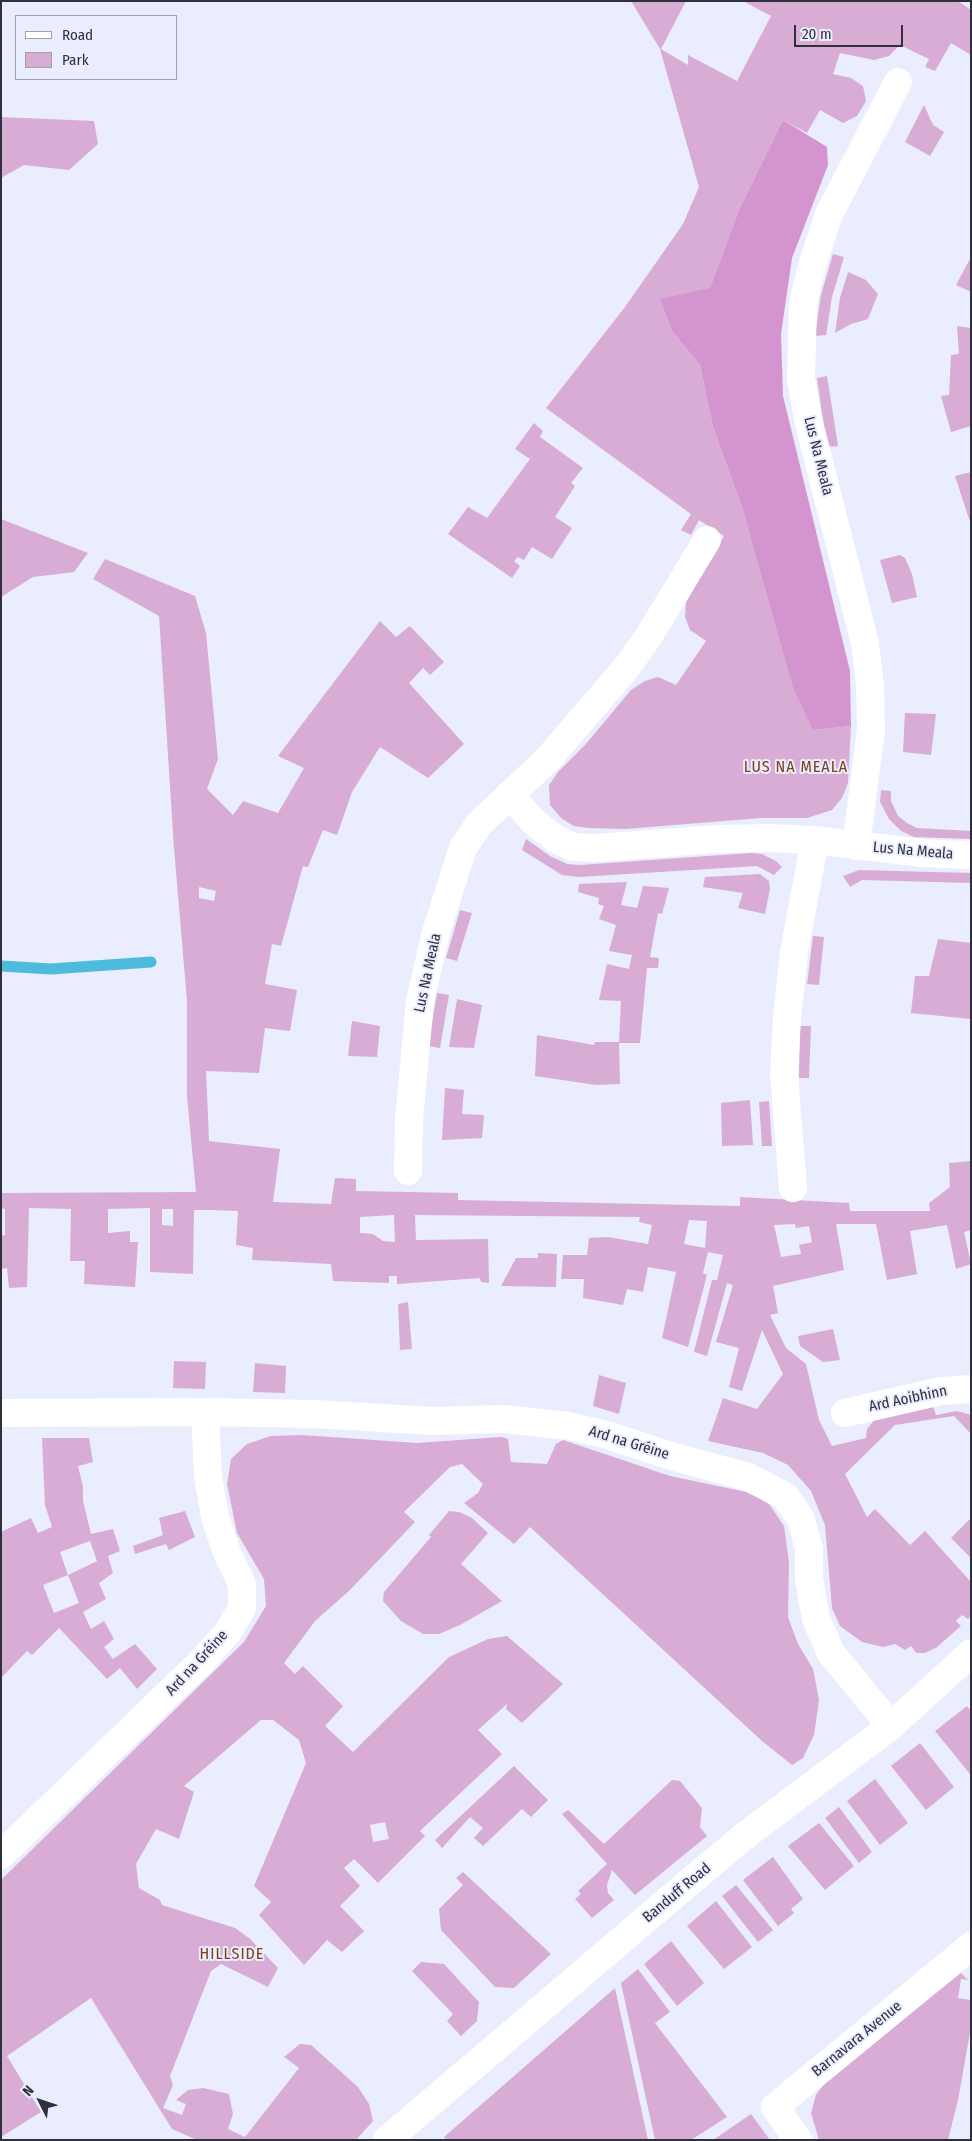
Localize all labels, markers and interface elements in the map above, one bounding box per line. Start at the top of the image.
legend [15,15,178,80]
scale bar [797,15,906,47]
text: 20 m [802,25,832,43]
text: Road [62,26,93,44]
text: Park [62,51,89,69]
street label: Lus Na Meala [800,415,836,497]
district label: LUS NA MEALA [742,758,850,778]
street label: Lus Na Meala [872,839,954,863]
street label: Lus Na Meala [411,932,445,1014]
street label: Ard Aoibhinn [867,1382,949,1416]
street label: Ard na Gréine [587,1422,671,1464]
street label: Ard na Gréine [162,1627,232,1699]
street label: Banduff Road [639,1859,715,1927]
district label: HILLSIDE [199,1945,265,1965]
street label: Barnavara Avenue [808,1997,906,2081]
north arrow [15,2076,65,2126]
text: N [19,2082,37,2100]

